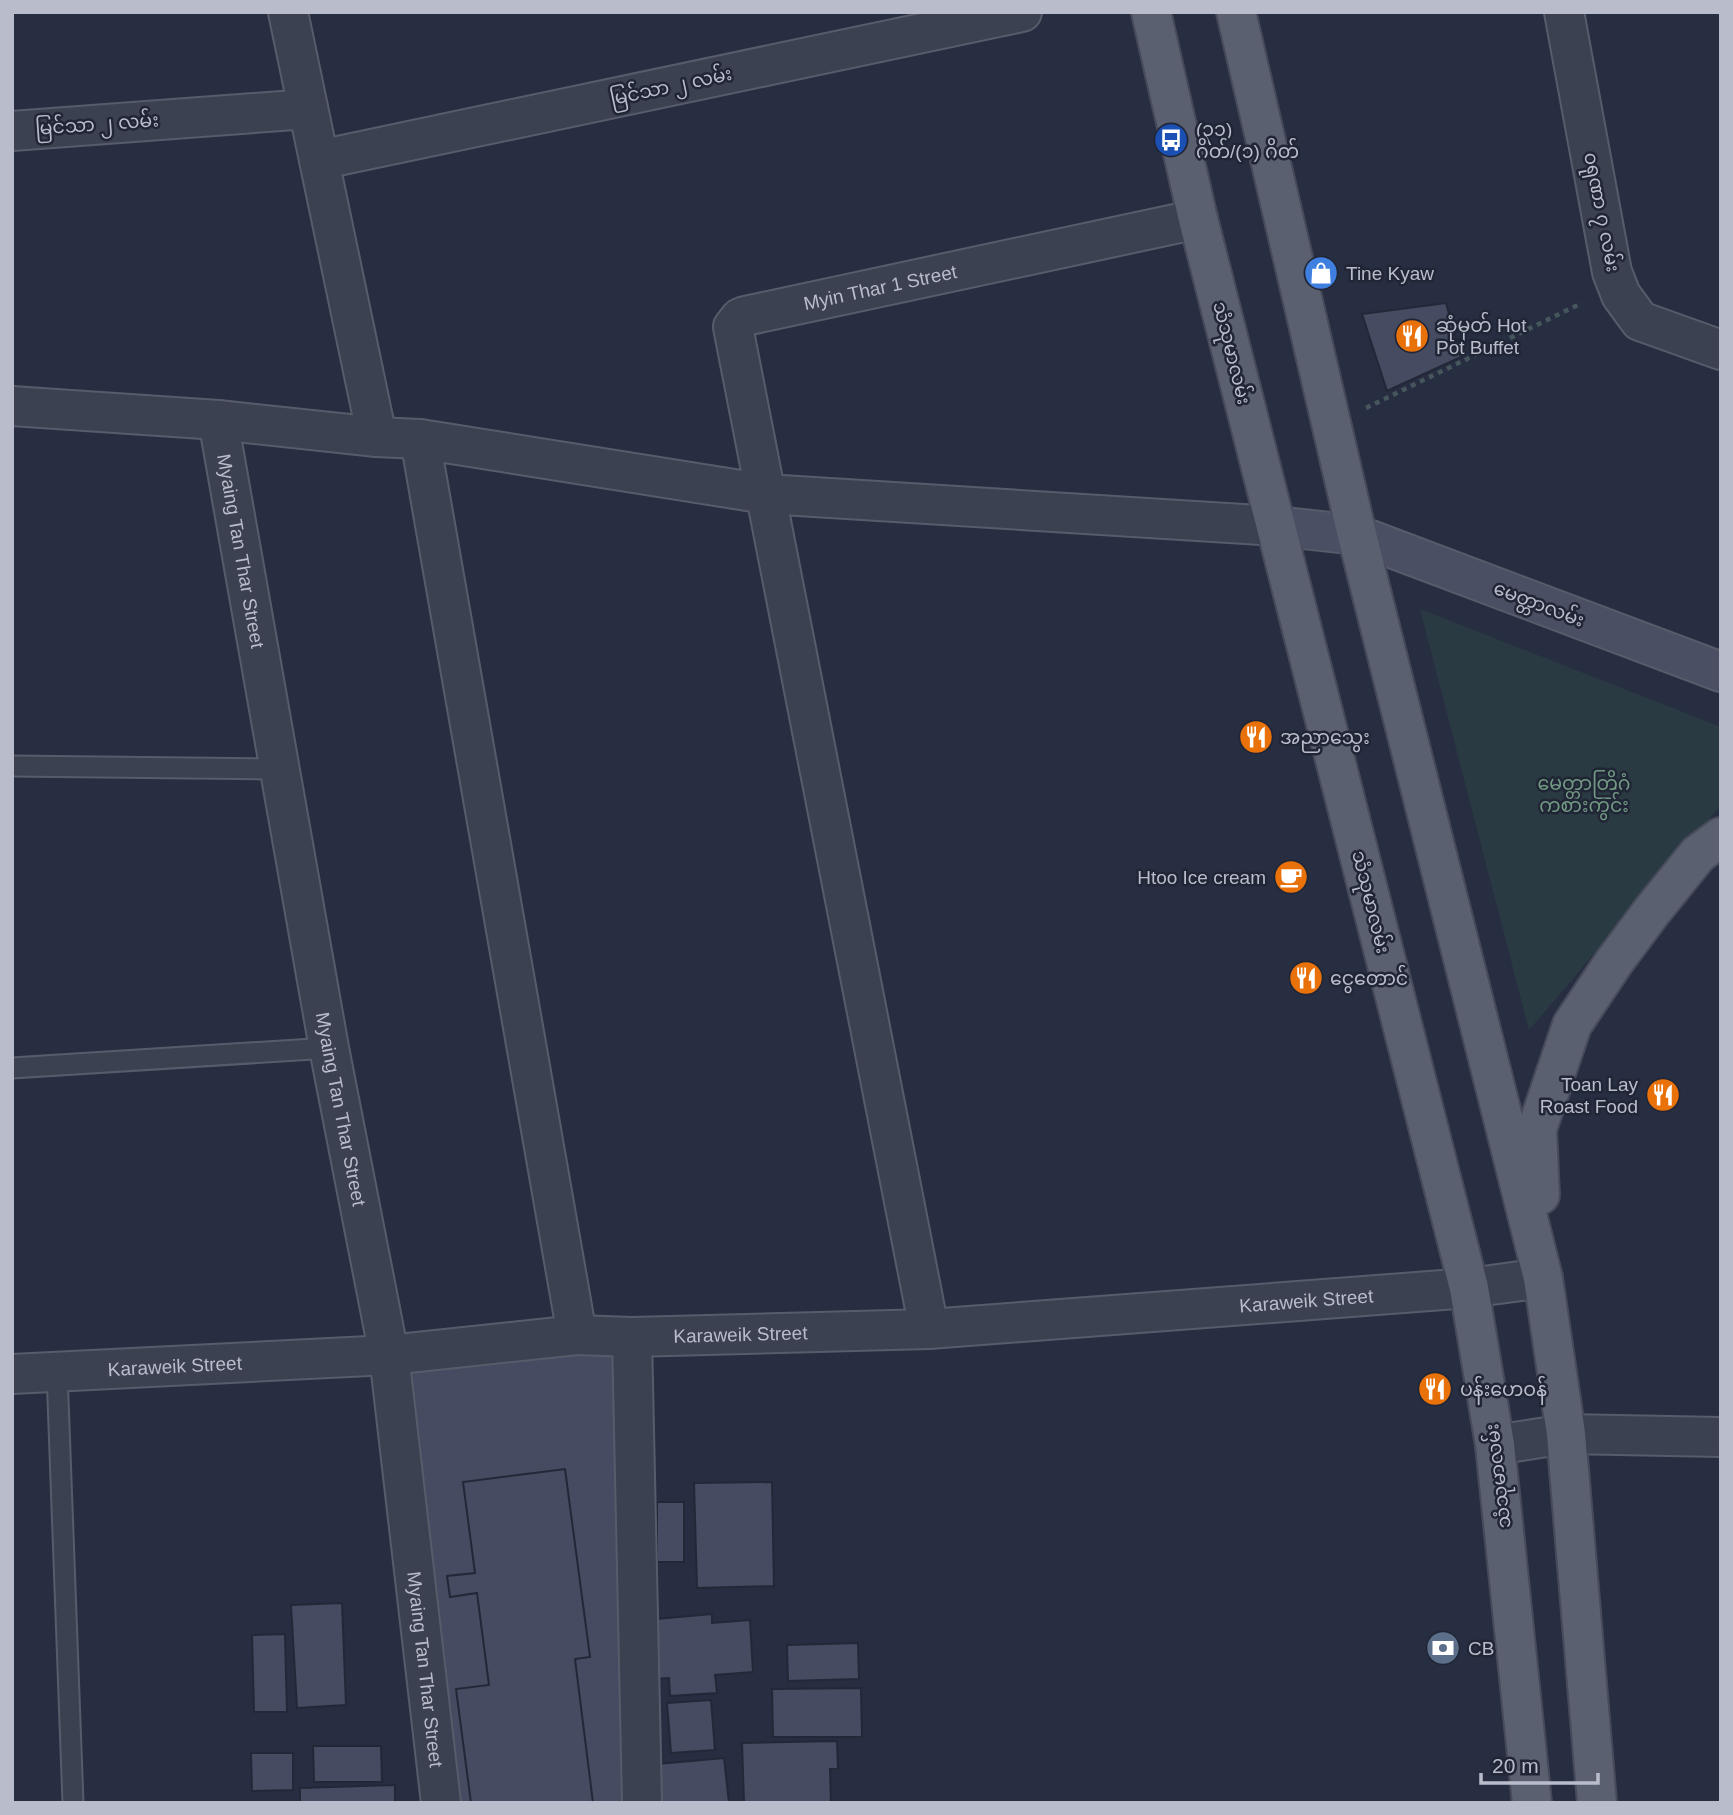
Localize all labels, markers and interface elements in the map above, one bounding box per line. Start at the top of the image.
street label: မြင်သာ ၂ လမ်း [607,59,735,114]
street label: မြင်သာ ၂ လမ်း [34,105,160,144]
place label: (၃၁) ဂိတ်/(၁) ဂိတ် [1196,119,1299,162]
bus stop icon: (၃၁) ဂိတ်/(၁) ဂိတ် [1152,121,1190,159]
street label: ၀ရုဏာ ၇ လမ်း [1574,150,1628,275]
shop icon: Tine Kyaw [1302,254,1340,292]
street label: Myin Thar 1 Street [802,260,959,314]
place label: Tine Kyaw [1346,263,1434,284]
street label: သံသုမာလမ်း [1203,298,1259,408]
place label: ဆုံမှတ် Hot Pot Buffet [1436,311,1527,358]
restaurant icon: ဆုံမှတ် Hot Pot Buffet [1393,317,1431,355]
street label: Myaing Tan Thar Street [214,452,269,650]
street label: မေတ္တာလမ်း [1489,573,1589,636]
restaurant icon: အညာသွေး [1237,718,1275,756]
place label: အညာသွေး [1280,727,1370,753]
park label: မေတ္တာတြိဂံ ကစားကွင်း [1538,769,1631,821]
street label: သံသုမာလမ်း [1342,847,1398,957]
cafe icon: Htoo Ice cream [1272,858,1310,896]
place label: Htoo Ice cream [1137,867,1266,888]
restaurant icon: ငွေတောင် [1287,959,1325,997]
place label: ငွေတောင် [1330,964,1408,994]
street label: Myaing Tan Thar Street [312,1011,370,1208]
place label: Toan Lay Roast Food [1540,1074,1638,1117]
restaurant icon: Toan Lay Roast Food [1644,1076,1682,1114]
street label: Karaweik Street [1239,1285,1375,1316]
street label: Karaweik Street [673,1322,808,1346]
street label: Karaweik Street [107,1352,243,1380]
restaurant icon: ပန်းဟေဝန် [1416,1370,1454,1408]
place label: ပန်းဟေဝန် [1460,1375,1547,1405]
street label: သံသုမာလမ်း [1477,1422,1521,1530]
street label: Myaing Tan Thar Street [404,1570,447,1769]
bank icon: CB [1424,1629,1462,1667]
place label: CB [1468,1638,1494,1659]
scale bar [1481,1742,1598,1786]
text: 20 m [1492,1754,1539,1777]

